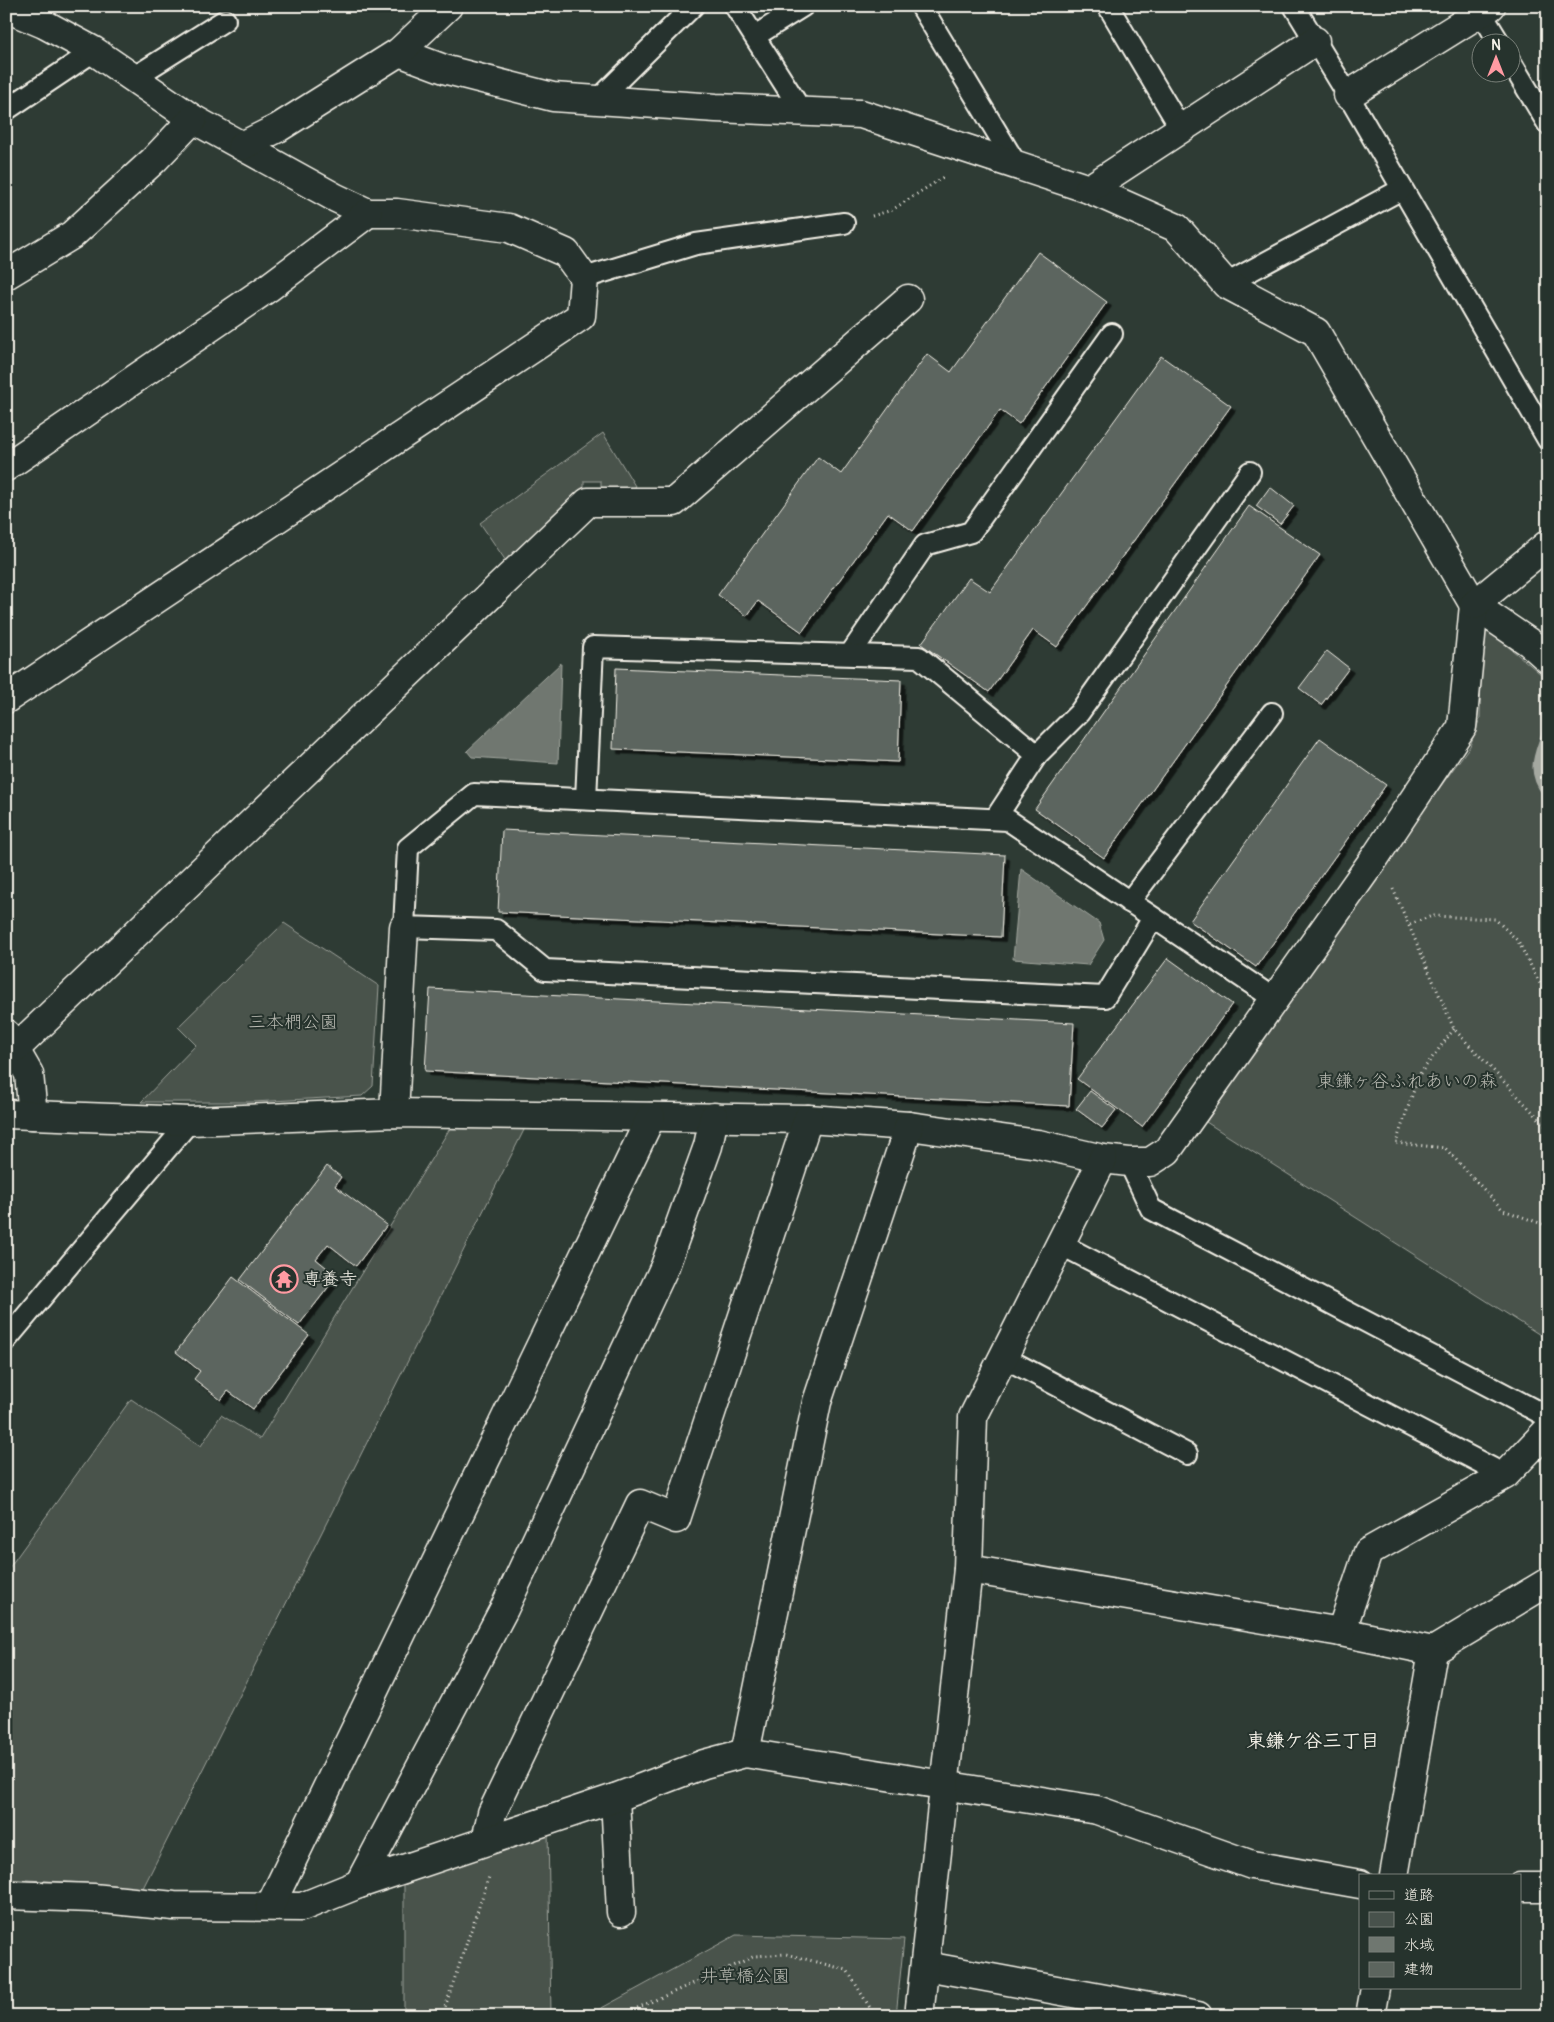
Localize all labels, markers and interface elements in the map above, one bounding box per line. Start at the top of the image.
north arrow [1472,32,1522,82]
text: N [1491,37,1501,54]
park label: 三本椚公園 [248,1011,338,1034]
park label: 東鎌ヶ谷ふれあいの森 [1317,1070,1497,1093]
temple icon: 専養寺 [269,1264,299,1294]
place label: 専養寺 [303,1268,357,1291]
district label: 東鎌ケ谷三丁目 [1246,1729,1380,1753]
legend [1359,1874,1522,1990]
text: 道路 [1404,1886,1434,1905]
text: 公園 [1404,1910,1434,1929]
text: 水域 [1404,1936,1434,1955]
text: 建物 [1404,1960,1434,1979]
park label: 井草橋公園 [700,1965,790,1988]

